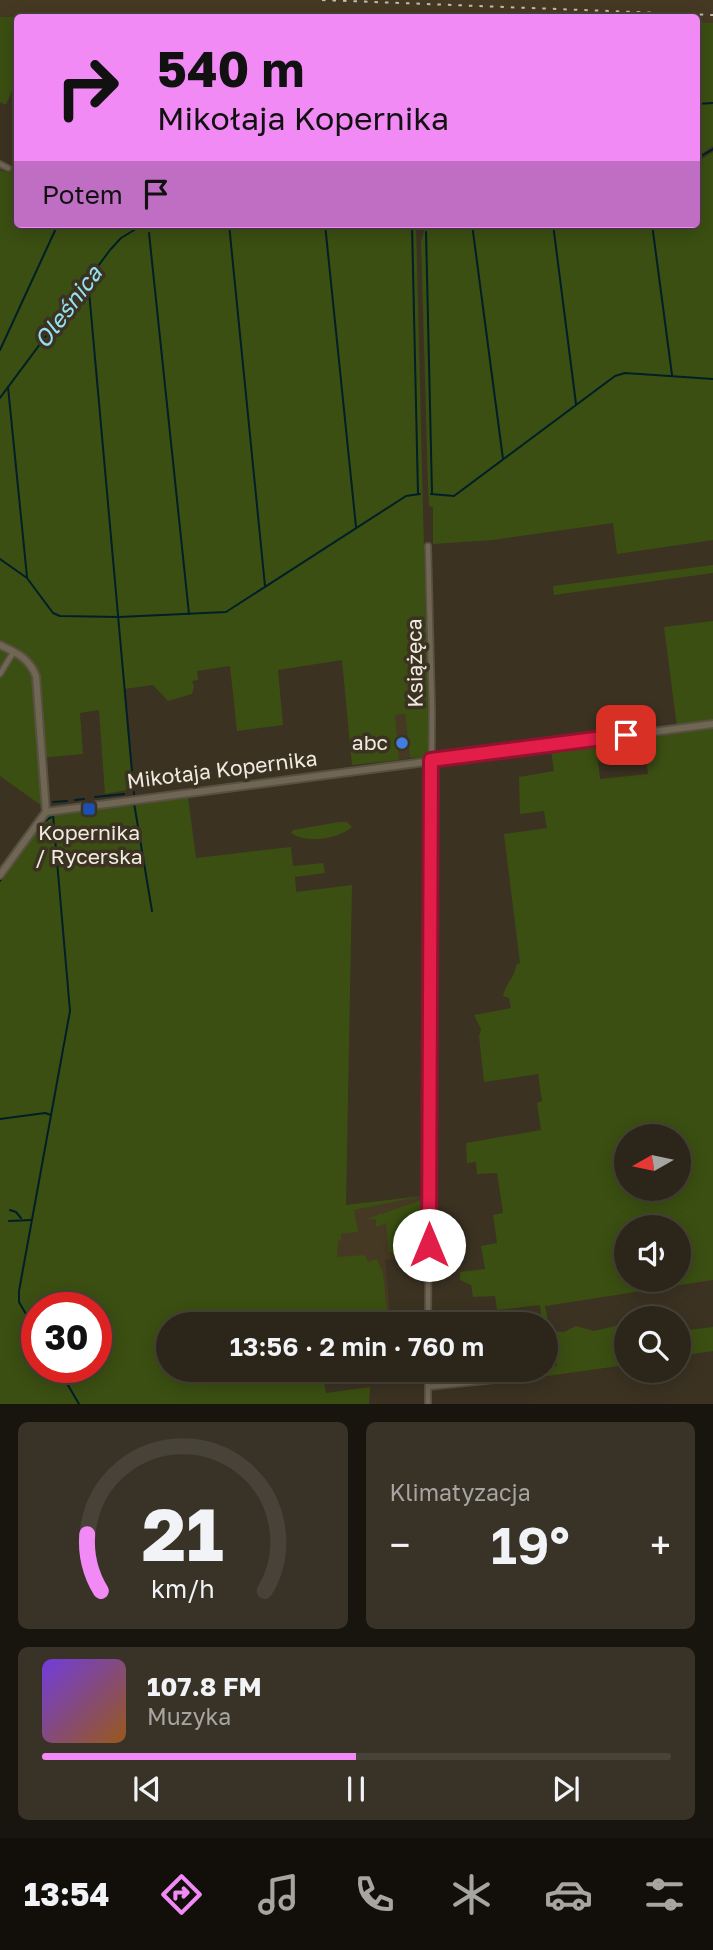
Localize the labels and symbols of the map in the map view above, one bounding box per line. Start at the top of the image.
water label: Oleśnica [27,259,108,353]
street label: Książęca [400,618,428,708]
pin [596,705,656,765]
place label: abc [352,729,388,755]
marker: abc [394,735,410,751]
street label: Mikołaja Kopernika [125,744,319,794]
marker: Kopernika / Rycerska [81,801,97,817]
place label: Kopernika / Rycerska [35,819,143,869]
north arrow [614,1124,691,1200]
position arrow [392,1208,466,1282]
speed limit sign: 30 [21,1292,112,1383]

